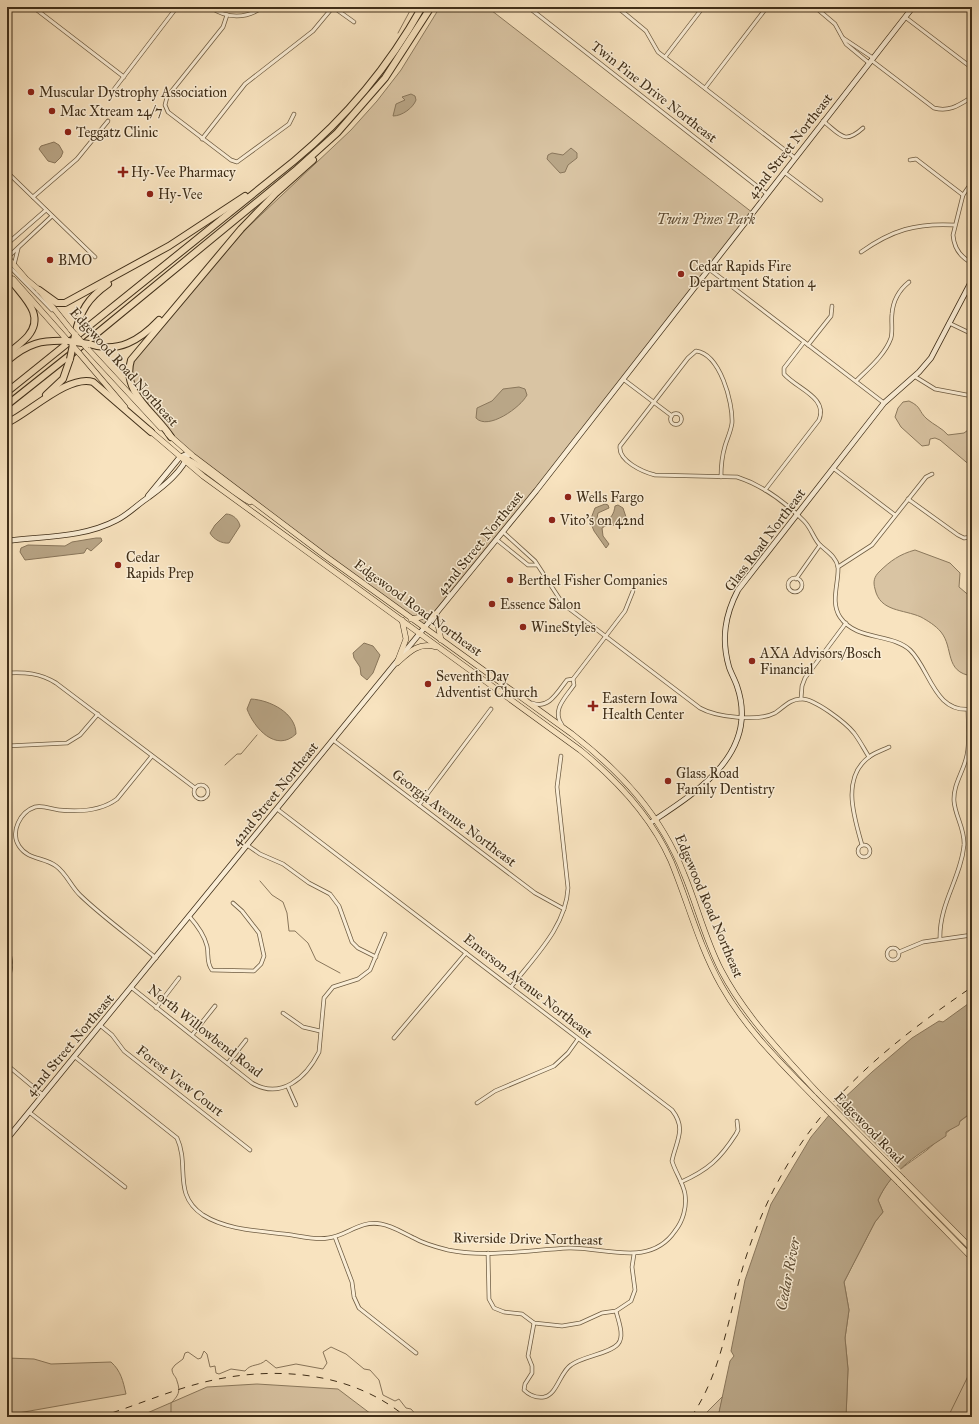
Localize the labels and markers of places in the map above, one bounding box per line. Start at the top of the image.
place label: Muscular Dystrophy Association [39,84,228,101]
marker: Muscular Dystrophy Association [26,87,36,97]
place label: Mac Xtream 24/7 [60,103,162,120]
marker: Mac Xtream 24/7 [47,106,57,116]
place label: Teggatz Clinic [76,124,158,141]
marker: Teggatz Clinic [63,127,73,137]
place label: Hy-Vee Pharmacy [131,164,236,181]
marker: Hy-Vee Pharmacy [118,167,128,177]
place label: Hy-Vee [158,186,203,203]
marker: Hy-Vee [145,189,155,199]
place label: BMO [58,252,92,269]
marker: BMO [45,255,55,265]
place label: Cedar Rapids Fire Department Station 4 [689,258,816,291]
marker: Cedar Rapids Fire Department Station 4 [676,269,686,279]
place label: Wells Fargo [576,489,644,506]
marker: Wells Fargo [563,492,573,502]
place label: Vito's on 42nd [559,512,644,529]
marker: Vito's on 42nd [547,515,557,525]
place label: Cedar Rapids Prep [126,549,194,582]
marker: Cedar Rapids Prep [113,560,123,570]
place label: Berthel Fisher Companies [518,572,667,589]
marker: Berthel Fisher Companies [505,575,515,585]
place label: Essence Salon [500,596,581,613]
marker: Essence Salon [487,599,497,609]
place label: WineStyles [531,619,596,636]
marker: WineStyles [518,622,528,632]
place label: AXA Advisors/Bosch Financial [759,645,881,678]
marker: AXA Advisors/Bosch Financial [747,656,757,666]
place label: Seventh Day Adventist Church [435,668,538,701]
marker: Seventh Day Adventist Church [423,679,433,689]
place label: Eastern Iowa Health Center [602,690,685,723]
marker: Eastern Iowa Health Center [587,700,599,712]
place label: Glass Road Family Dentistry [676,765,775,798]
marker: Glass Road Family Dentistry [663,776,673,786]

